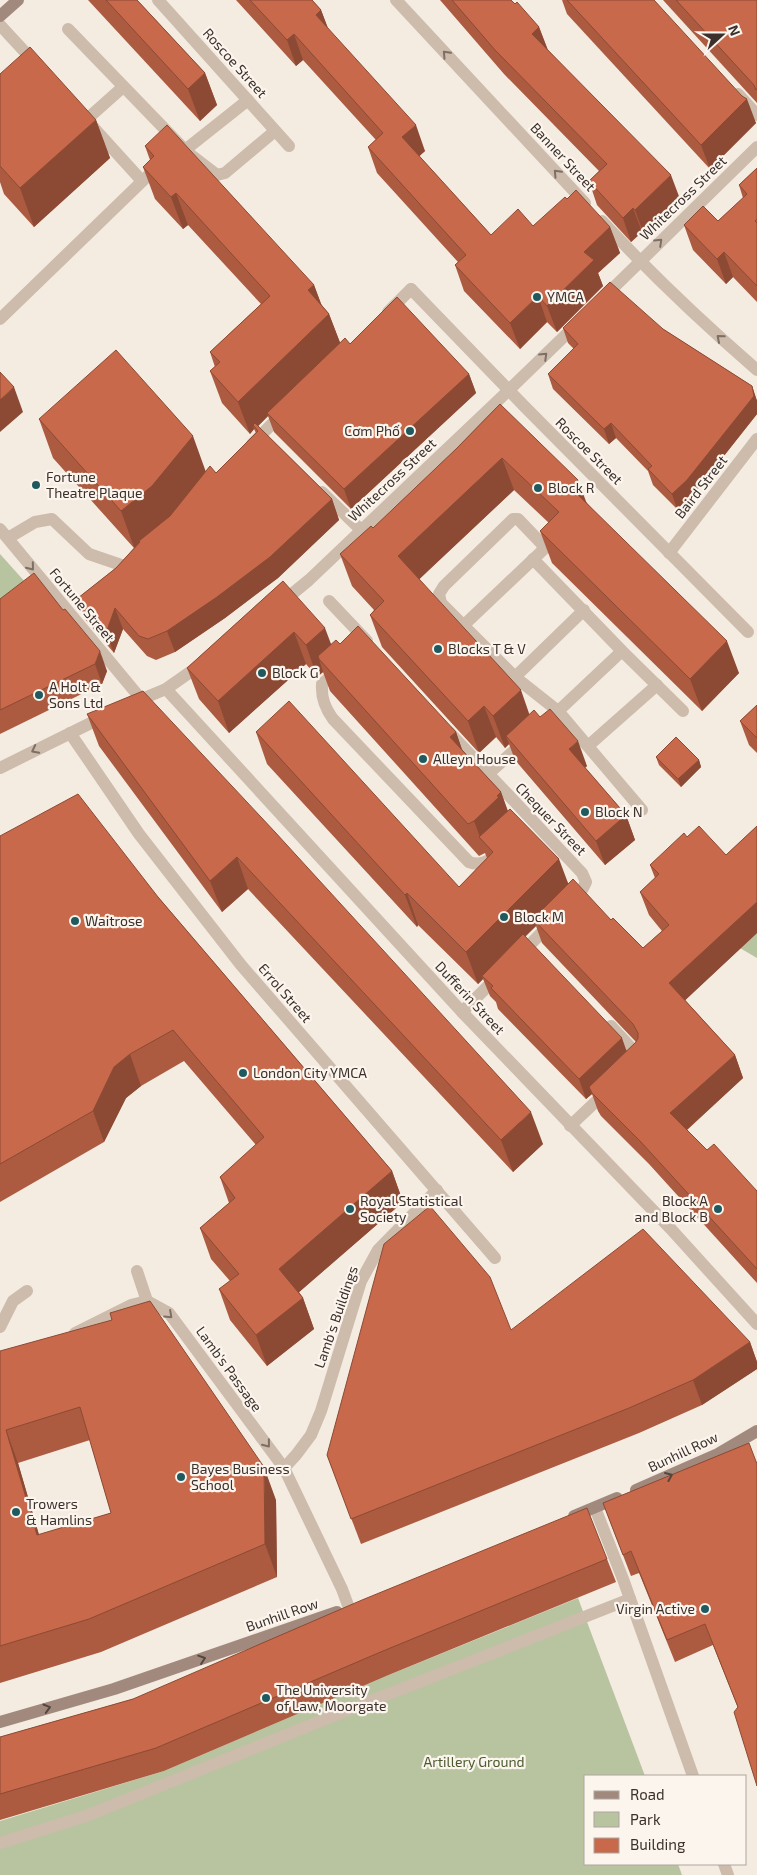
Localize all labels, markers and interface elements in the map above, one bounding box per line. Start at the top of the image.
north arrow [697,10,747,60]
text: N [725,22,744,38]
street label: Roscoe Street [200,24,271,101]
one-way arrow [443,50,452,59]
street label: Banner Street [527,119,599,194]
street label: Whitecross Street [636,152,730,243]
one-way arrow [553,169,562,178]
one-way arrow [654,239,663,248]
place label: YMCA [547,288,584,305]
marker: YMCA [531,291,543,303]
one-way arrow [717,334,726,343]
one-way arrow [538,353,547,362]
street label: Roscoe Street [552,414,626,488]
place label: Cơm Phố [344,422,400,439]
marker: Cơm Phố [404,425,416,437]
street label: Whitecross Street [344,434,439,525]
street label: Baird Street [671,452,731,522]
place label: Fortune Theatre Plaque [46,468,142,501]
marker: Fortune Theatre Plaque [30,479,42,491]
place label: Block R [548,479,595,496]
marker: Block R [532,482,544,494]
one-way arrow [25,561,34,570]
street label: Fortune Street [46,564,118,645]
place label: Blocks T & V [448,640,526,657]
marker: Blocks T & V [432,643,444,655]
place label: Block G [272,664,319,681]
marker: Block G [256,667,268,679]
place label: A Holt & Sons Ltd [49,678,103,711]
marker: A Holt & Sons Ltd [33,689,45,701]
one-way arrow [31,744,40,754]
place label: Alleyn House [433,750,516,767]
marker: Alleyn House [417,753,429,765]
street label: Chequer Street [512,779,590,859]
place label: Block N [595,803,643,820]
marker: Block N [579,806,591,818]
place label: Block M [514,908,564,925]
marker: Block M [498,911,510,923]
place label: Waitrose [85,912,143,929]
marker: Waitrose [69,915,81,927]
street label: Dufferin Street [432,958,509,1038]
street label: Errol Street [255,960,316,1026]
place label: London City YMCA [253,1064,367,1081]
marker: London City YMCA [237,1067,249,1079]
place label: Royal Statistical Society [360,1192,463,1225]
place label: Block A and Block B [635,1192,708,1225]
marker: Royal Statistical Society [344,1203,356,1215]
marker: Block A and Block B [712,1203,724,1215]
street label: Lamb's Buildings [310,1264,361,1370]
one-way arrow [163,1309,172,1318]
street label: Lamb's Passage [193,1323,266,1415]
street label: Bunhill Row [645,1428,721,1475]
one-way arrow [262,1438,270,1447]
place label: Bayes Business School [191,1460,290,1493]
marker: Bayes Business School [175,1471,187,1483]
one-way arrow [664,1471,673,1482]
place label: Trowers & Hamlins [26,1495,92,1528]
marker: Trowers & Hamlins [10,1506,22,1518]
street label: Bunhill Row [243,1594,321,1635]
place label: Virgin Active [616,1600,695,1617]
marker: Virgin Active [699,1603,711,1615]
one-way arrow [197,1655,205,1665]
place label: The University of Law, Moorgate [276,1681,387,1714]
marker: The University of Law, Moorgate [260,1692,272,1704]
one-way arrow [42,1704,50,1714]
park label: Artillery Ground [423,1753,525,1770]
legend [584,1775,747,1865]
text: Road [630,1785,665,1803]
text: Park [630,1810,661,1828]
text: Building [630,1835,686,1853]

